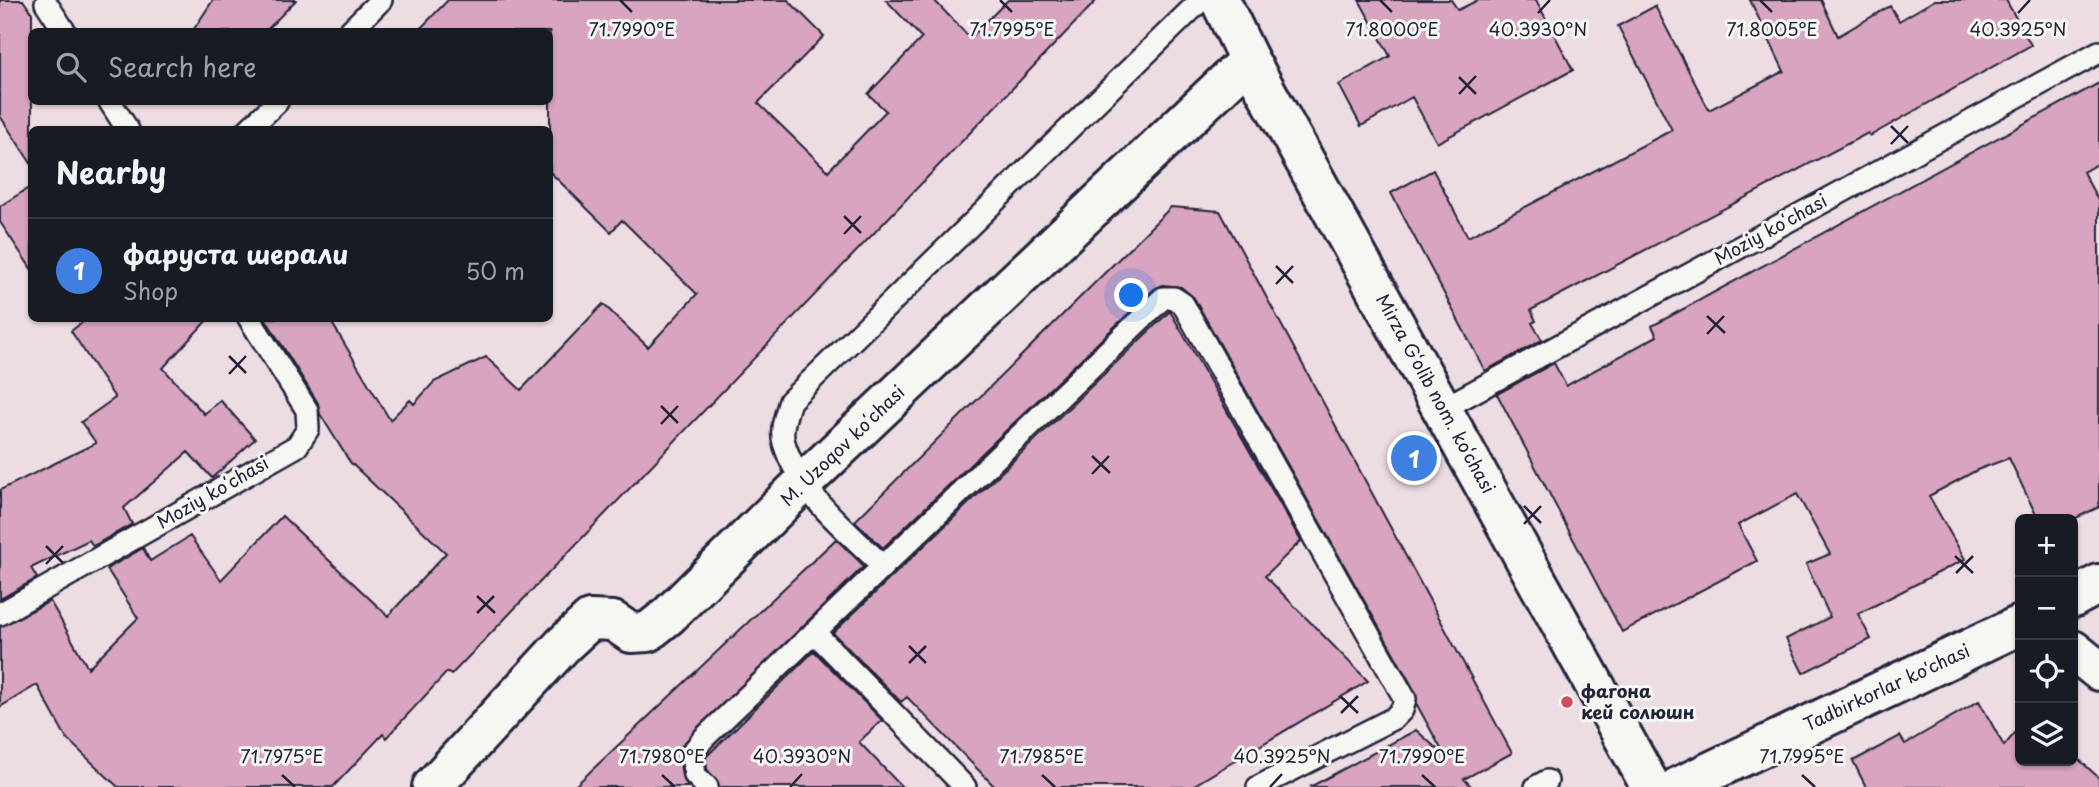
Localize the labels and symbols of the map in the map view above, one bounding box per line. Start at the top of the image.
text: 71.7990°E [589,15,675,42]
text: 71.7995°E [969,15,1055,42]
text: 71.8000°E [1345,15,1439,42]
text: 40.3930°N [1489,15,1587,42]
text: 71.8005°E [1726,15,1818,42]
text: 40.3925°N [1969,15,2067,42]
street label: Moziy koʻchasi [1709,186,1832,271]
your location [1114,278,1148,312]
street label: Mirza G‘olib nom. ko‘chasi [1370,288,1503,498]
street label: M. Uzoqov koʻchasi [774,378,910,512]
pin: 1 [1391,432,1437,484]
street label: Moziy koʻchasi [151,449,273,535]
street label: Tadbirkorlar ko'chasi [1799,636,1974,737]
place label: фагона кей солюшн [1581,677,1695,725]
marker: фагона кей солюшн [1559,694,1575,710]
text: 71.7975°E [241,742,324,769]
text: 71.7980°E [619,742,705,769]
text: 40.3930°N [753,742,851,769]
text: 71.7985°E [1000,742,1084,769]
text: 40.3925°N [1233,742,1331,769]
text: 71.7990°E [1379,742,1465,769]
text: 71.7995°E [1759,742,1845,769]

